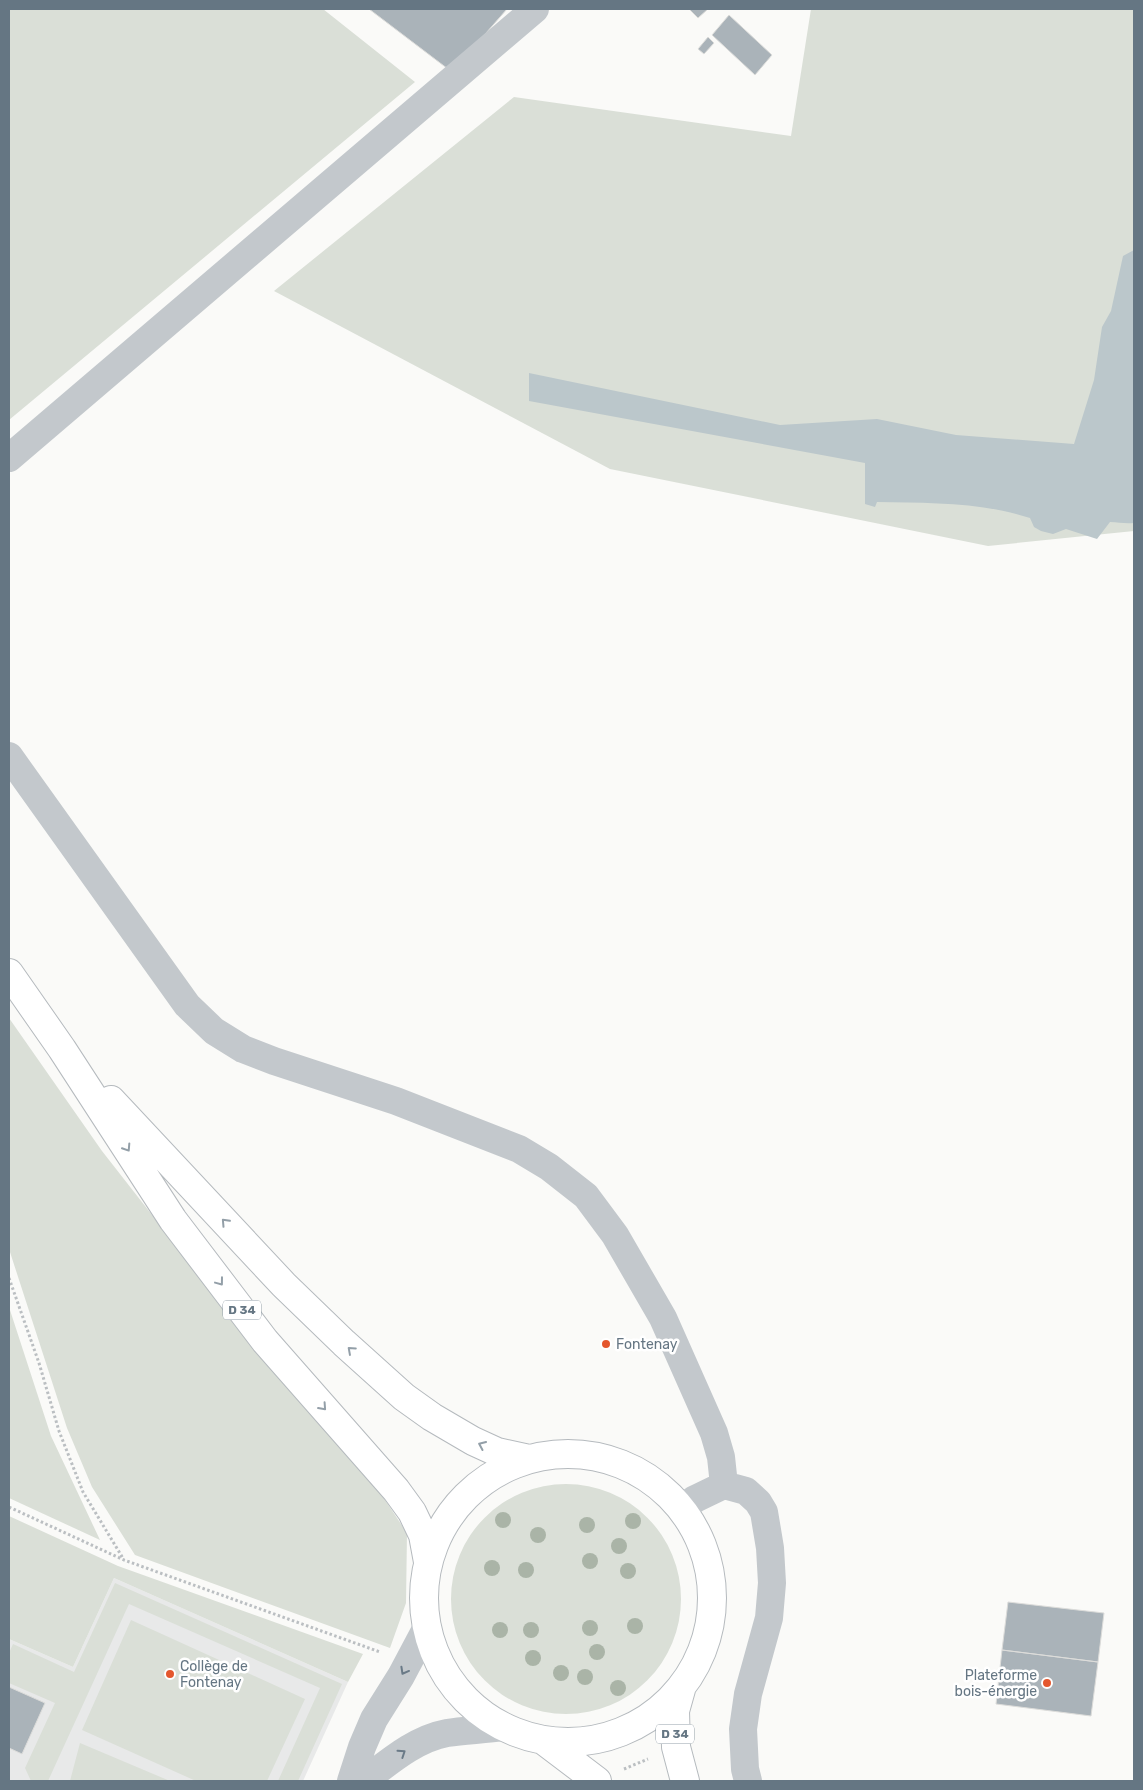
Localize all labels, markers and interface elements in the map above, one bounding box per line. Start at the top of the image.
one-way arrow [121,1143,130,1152]
one-way arrow [222,1218,231,1227]
one-way arrow [214,1276,223,1286]
road number: D 34 [223,1300,261,1320]
place label: Fontenay [616,1336,678,1353]
marker: Fontenay [600,1338,612,1350]
one-way arrow [348,1347,357,1356]
one-way arrow [317,1402,326,1411]
one-way arrow [478,1441,487,1452]
place label: Collège de Fontenay [180,1658,248,1691]
one-way arrow [400,1665,410,1674]
place label: Plateforme bois-énergie [955,1667,1037,1700]
marker: Collège de Fontenay [164,1668,176,1680]
marker: Plateforme bois-énergie [1041,1677,1053,1689]
road number: D 34 [656,1725,694,1744]
one-way arrow [396,1750,406,1759]

